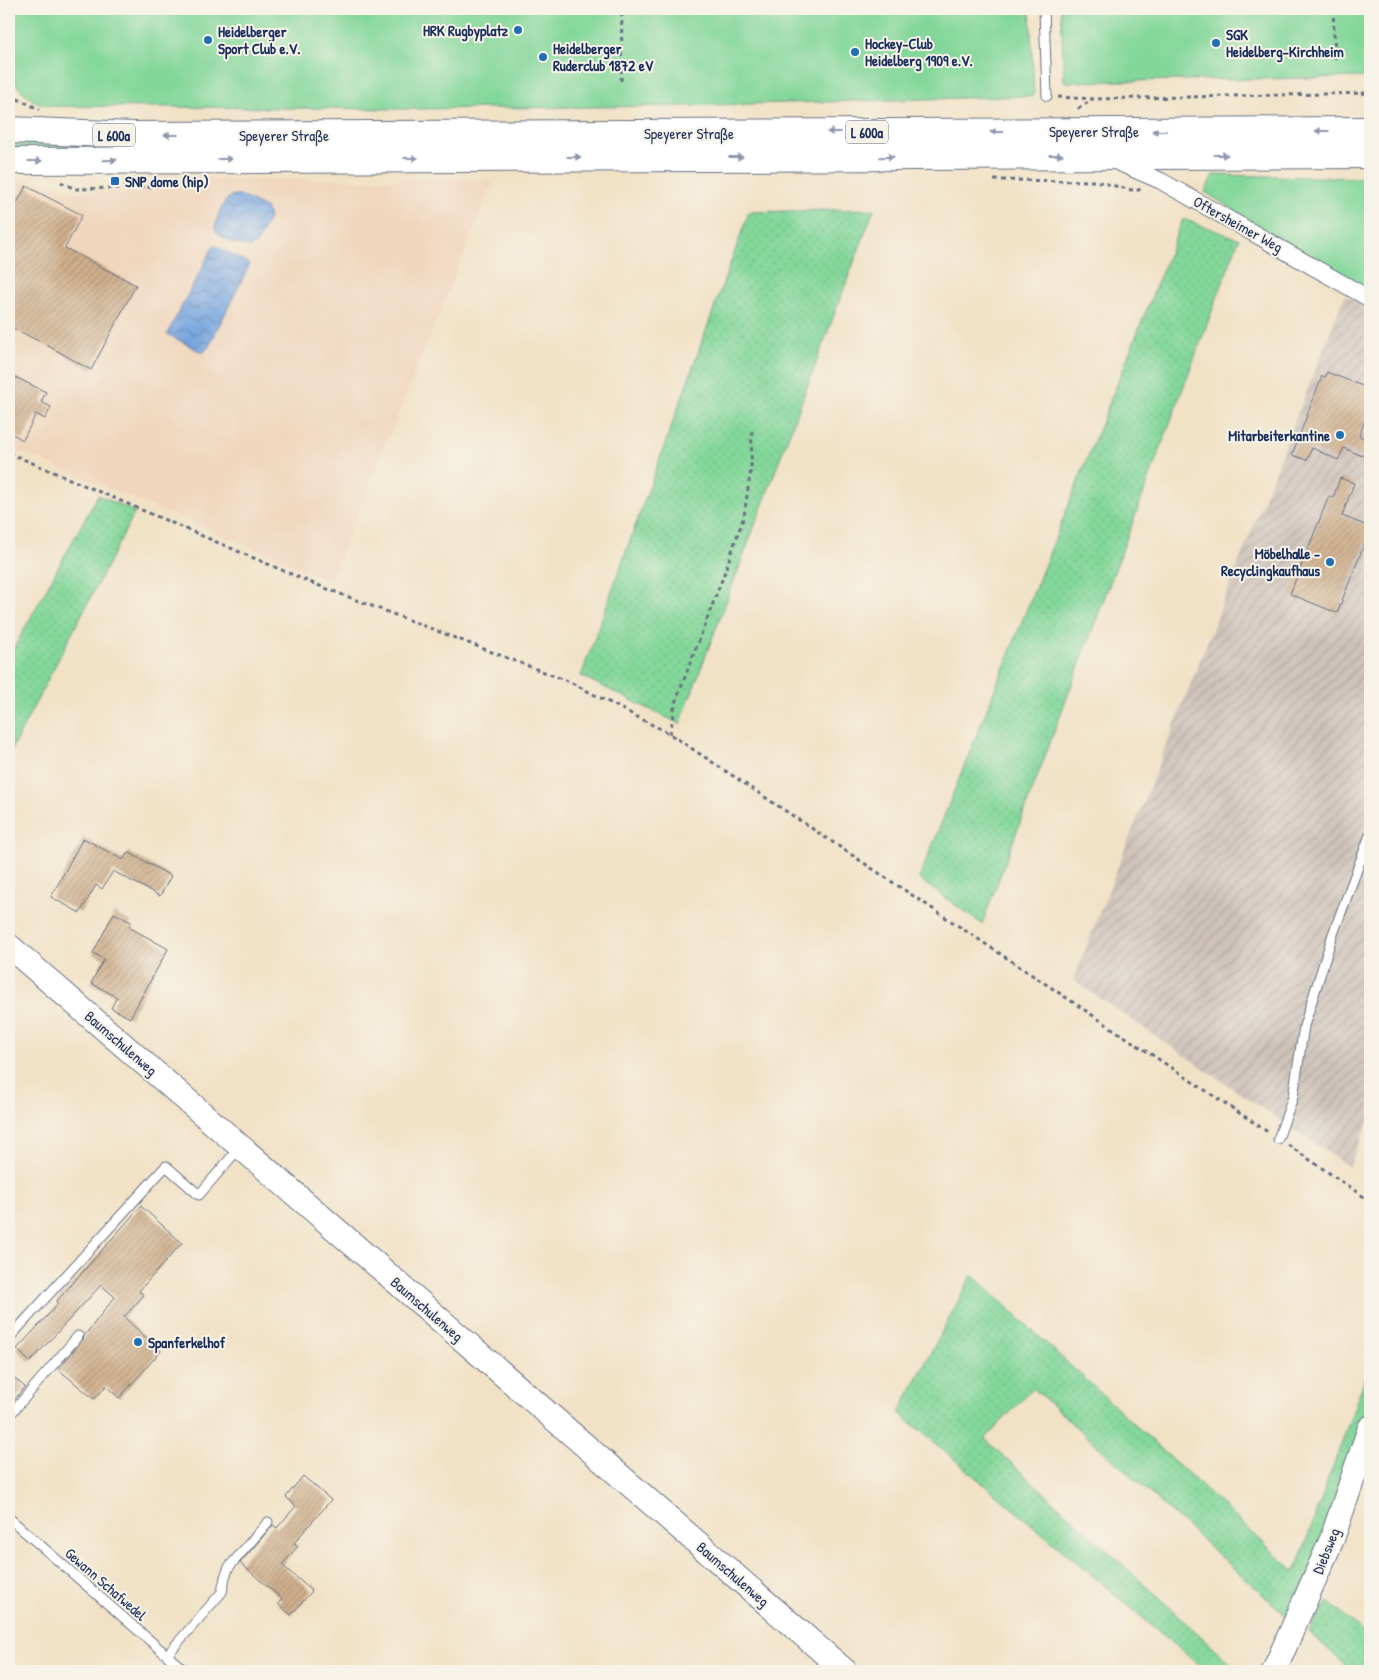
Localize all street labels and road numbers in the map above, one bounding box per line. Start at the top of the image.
road number: L 600a [846,120,888,144]
street label: Speyerer Straße [1049,121,1139,142]
street label: Speyerer Straße [644,123,734,144]
road number: L 600a [93,124,135,146]
street label: Speyerer Straße [239,125,329,146]
street label: Oftersheimer Weg [1189,191,1287,257]
street label: Baumschulenweg [80,1006,162,1081]
street label: Baumschulenweg [386,1272,468,1347]
street label: Diebsweg [1307,1525,1345,1577]
street label: Baumschulenweg [692,1537,774,1612]
street label: Gewann Schafwedel [61,1543,151,1625]

